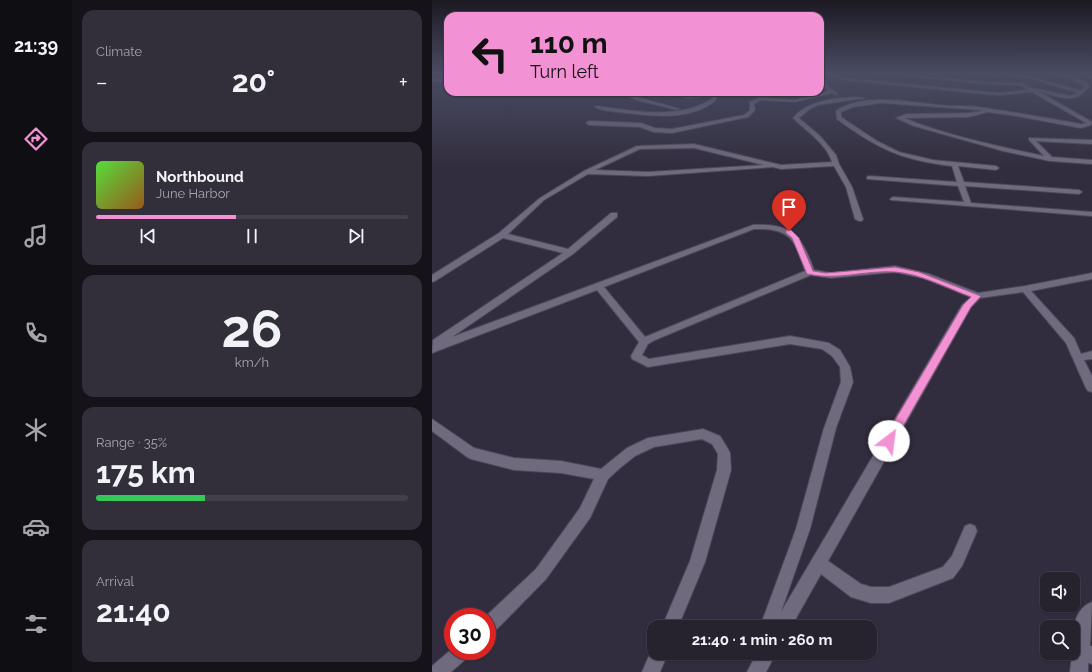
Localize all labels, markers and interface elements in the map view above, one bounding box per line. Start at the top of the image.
text: 110 m [530,27,608,60]
icon: left [464,28,516,80]
text: 21:39 [14,35,58,56]
text: Climate [96,44,142,59]
text: Turn left [530,61,599,82]
text: 20° [232,64,275,99]
text: − [96,69,108,95]
text: + [399,69,408,95]
icon: directions [22,125,50,153]
text: Northbound [156,168,244,186]
text: June Harbor [156,186,230,201]
pin [772,190,806,231]
icon: arrive [778,196,800,218]
icon: music [22,222,50,250]
icon: previous [137,225,159,247]
icon: pause [241,225,263,247]
icon: next [345,225,367,247]
text: 26 [222,298,282,359]
icon: phone [22,319,50,347]
text: km/h [235,355,269,370]
icon: climate [22,416,50,444]
position arrow [868,420,910,462]
text: Range · 35% [96,435,167,450]
text: 175 km [96,455,196,490]
icon: car [22,513,50,541]
map controls [1040,572,1080,660]
button: sound [1040,572,1080,612]
text: Arrival [96,574,134,589]
text: 21:40 [96,594,171,629]
speed limit sign: 30 [444,608,496,660]
icon: filters [22,610,50,638]
button: search [1040,620,1080,660]
text: 21:40 · 1 min · 260 m [692,631,832,649]

